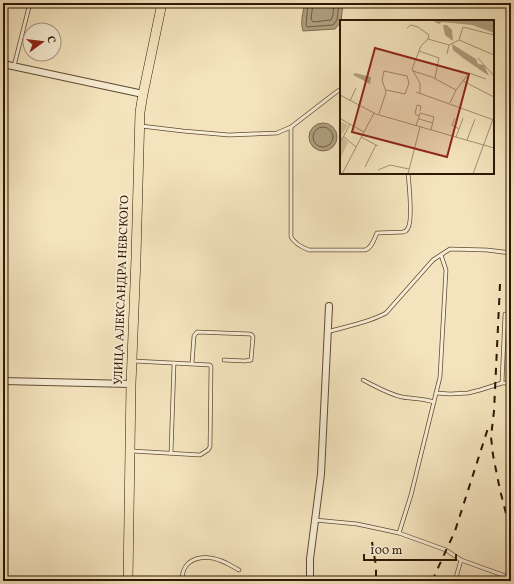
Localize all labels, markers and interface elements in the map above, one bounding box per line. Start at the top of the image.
inset map [340,20,494,174]
north arrow [22,22,62,62]
text: С [42,34,58,45]
street label: УЛИЦА АЛЕКСАНДРА НЕВСКОГО [111,195,133,385]
scale bar [364,536,456,562]
text: 100 m [370,543,403,559]

